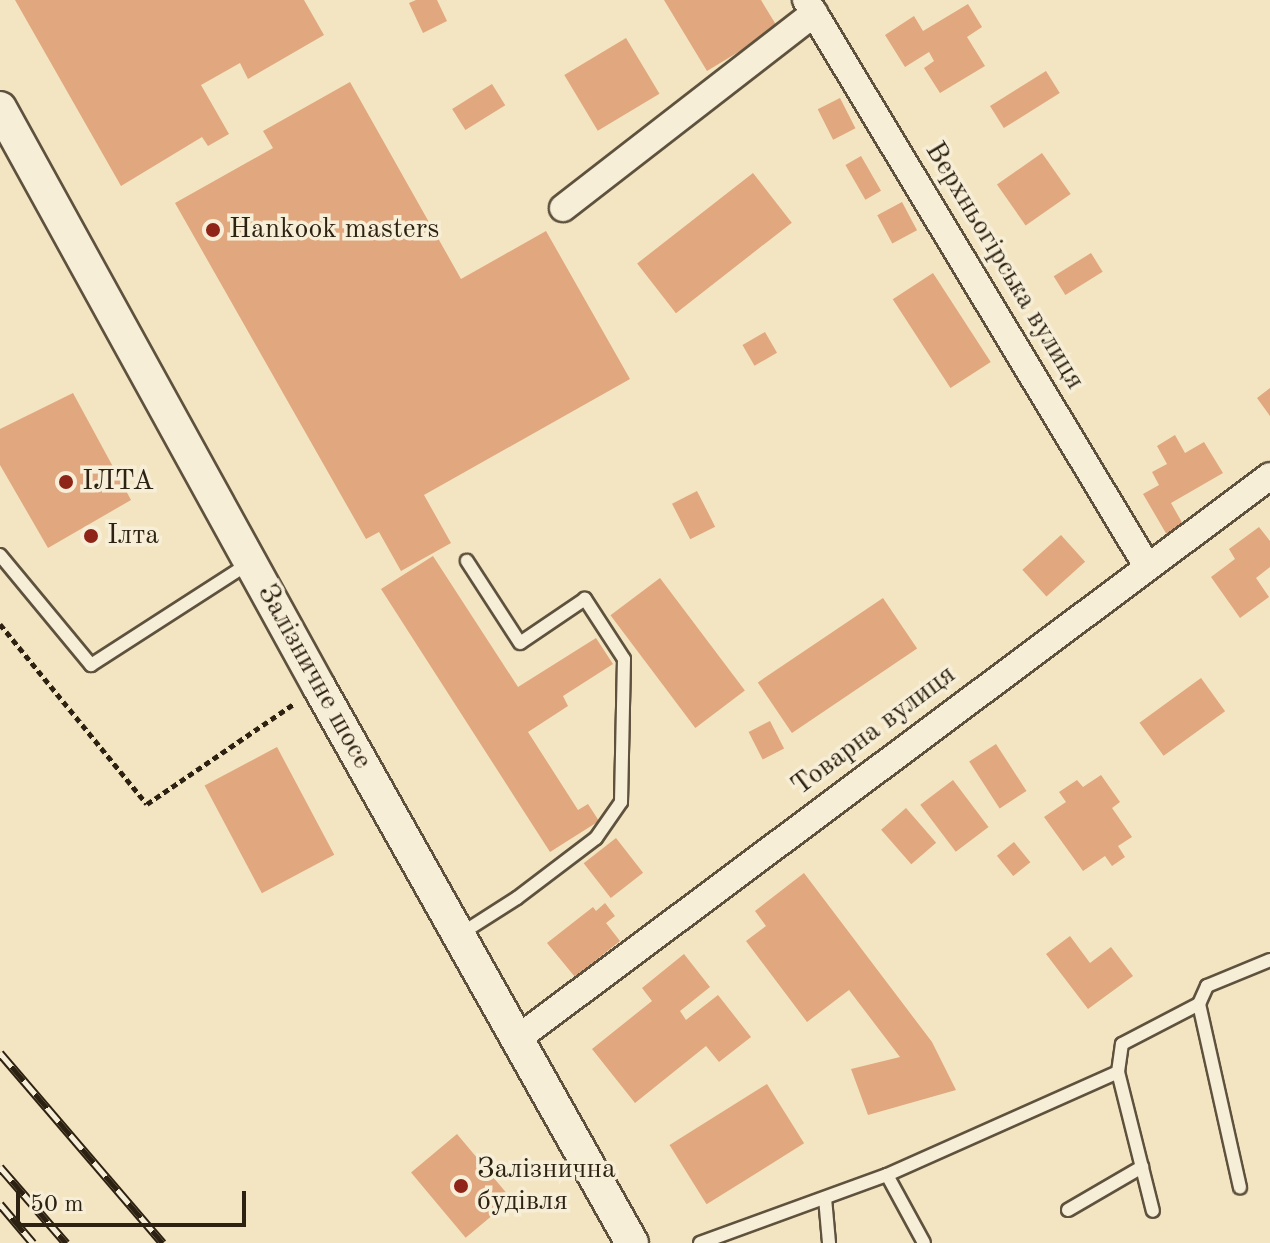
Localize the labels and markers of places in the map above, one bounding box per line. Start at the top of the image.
place label: Hankook masters [229,213,439,247]
marker: Hankook masters [204,221,222,239]
place label: ІЛТА [82,465,154,499]
marker: ІЛТА [57,473,75,491]
place label: Ілта [107,519,159,553]
marker: Ілта [82,527,100,545]
place label: Залізнична будівля [477,1153,616,1219]
marker: Залізнична будівля [452,1177,470,1195]

